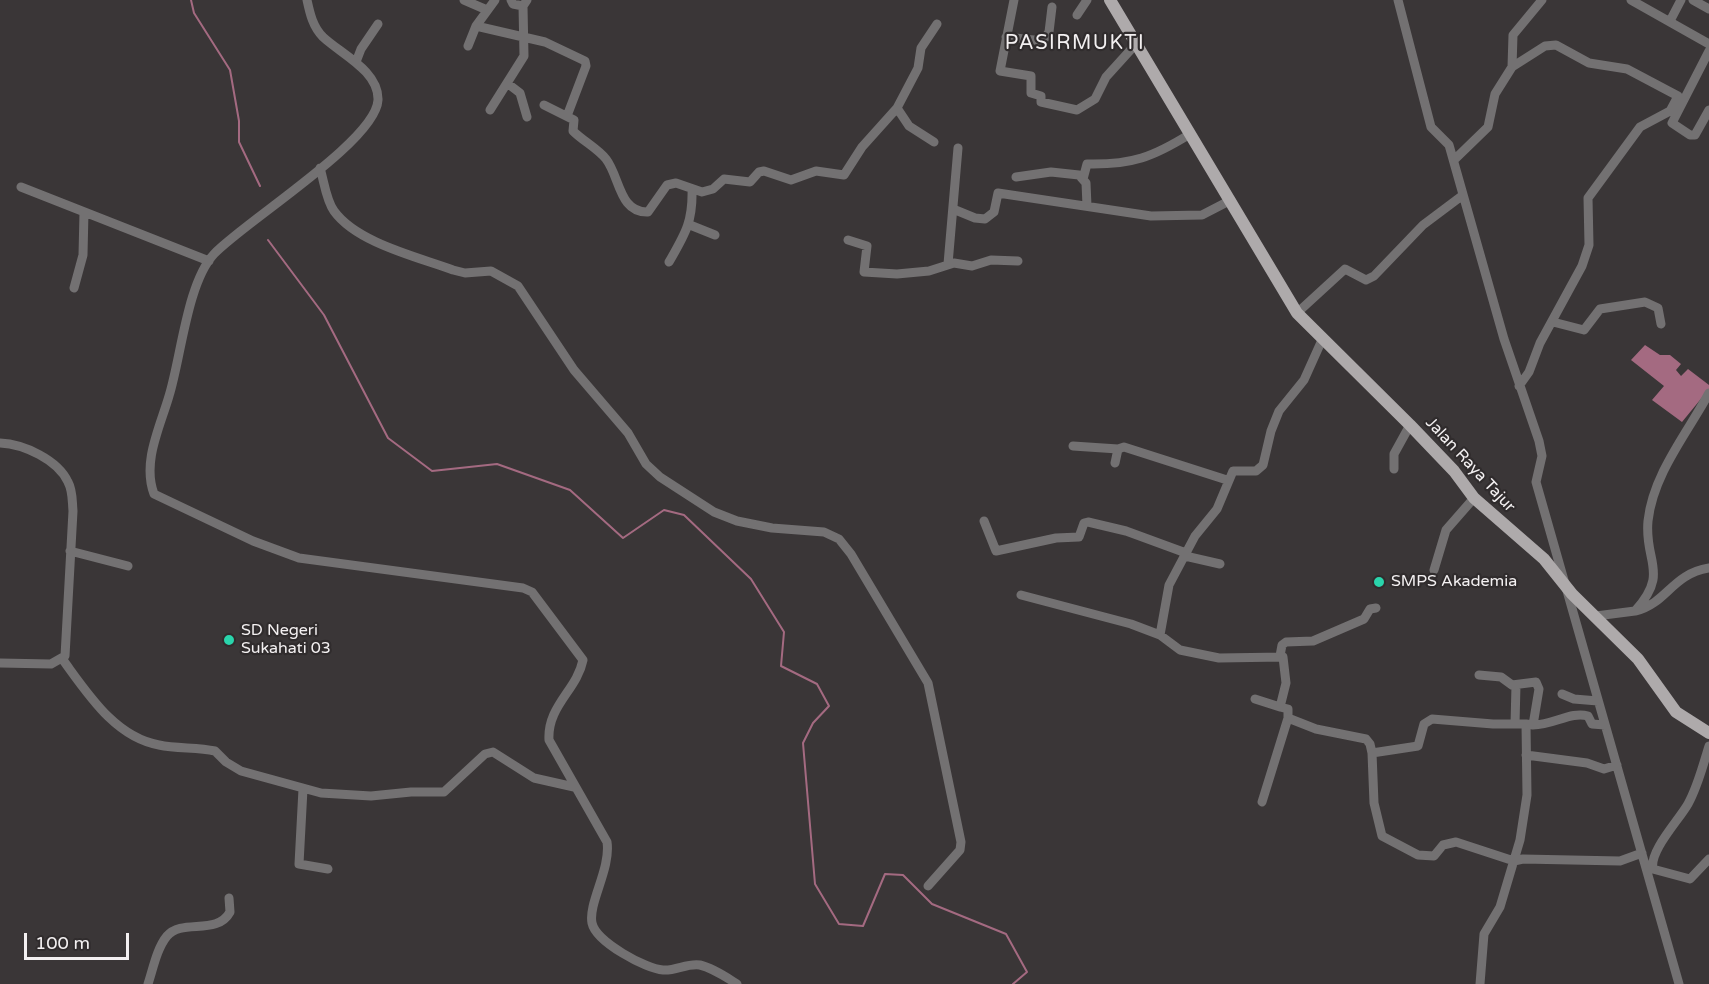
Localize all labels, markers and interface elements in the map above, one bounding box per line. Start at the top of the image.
district label: PASIRMUKTI [1005,32,1145,56]
street label: Jalan Raya Tajur [1421,414,1519,516]
place label: SMPS Akademia [1391,572,1517,592]
marker: SMPS Akademia [1372,575,1386,589]
place label: SD Negeri Sukahati 03 [241,621,331,659]
marker: SD Negeri Sukahati 03 [222,633,236,647]
scale bar [27,921,132,959]
text: 100 m [35,932,90,954]

